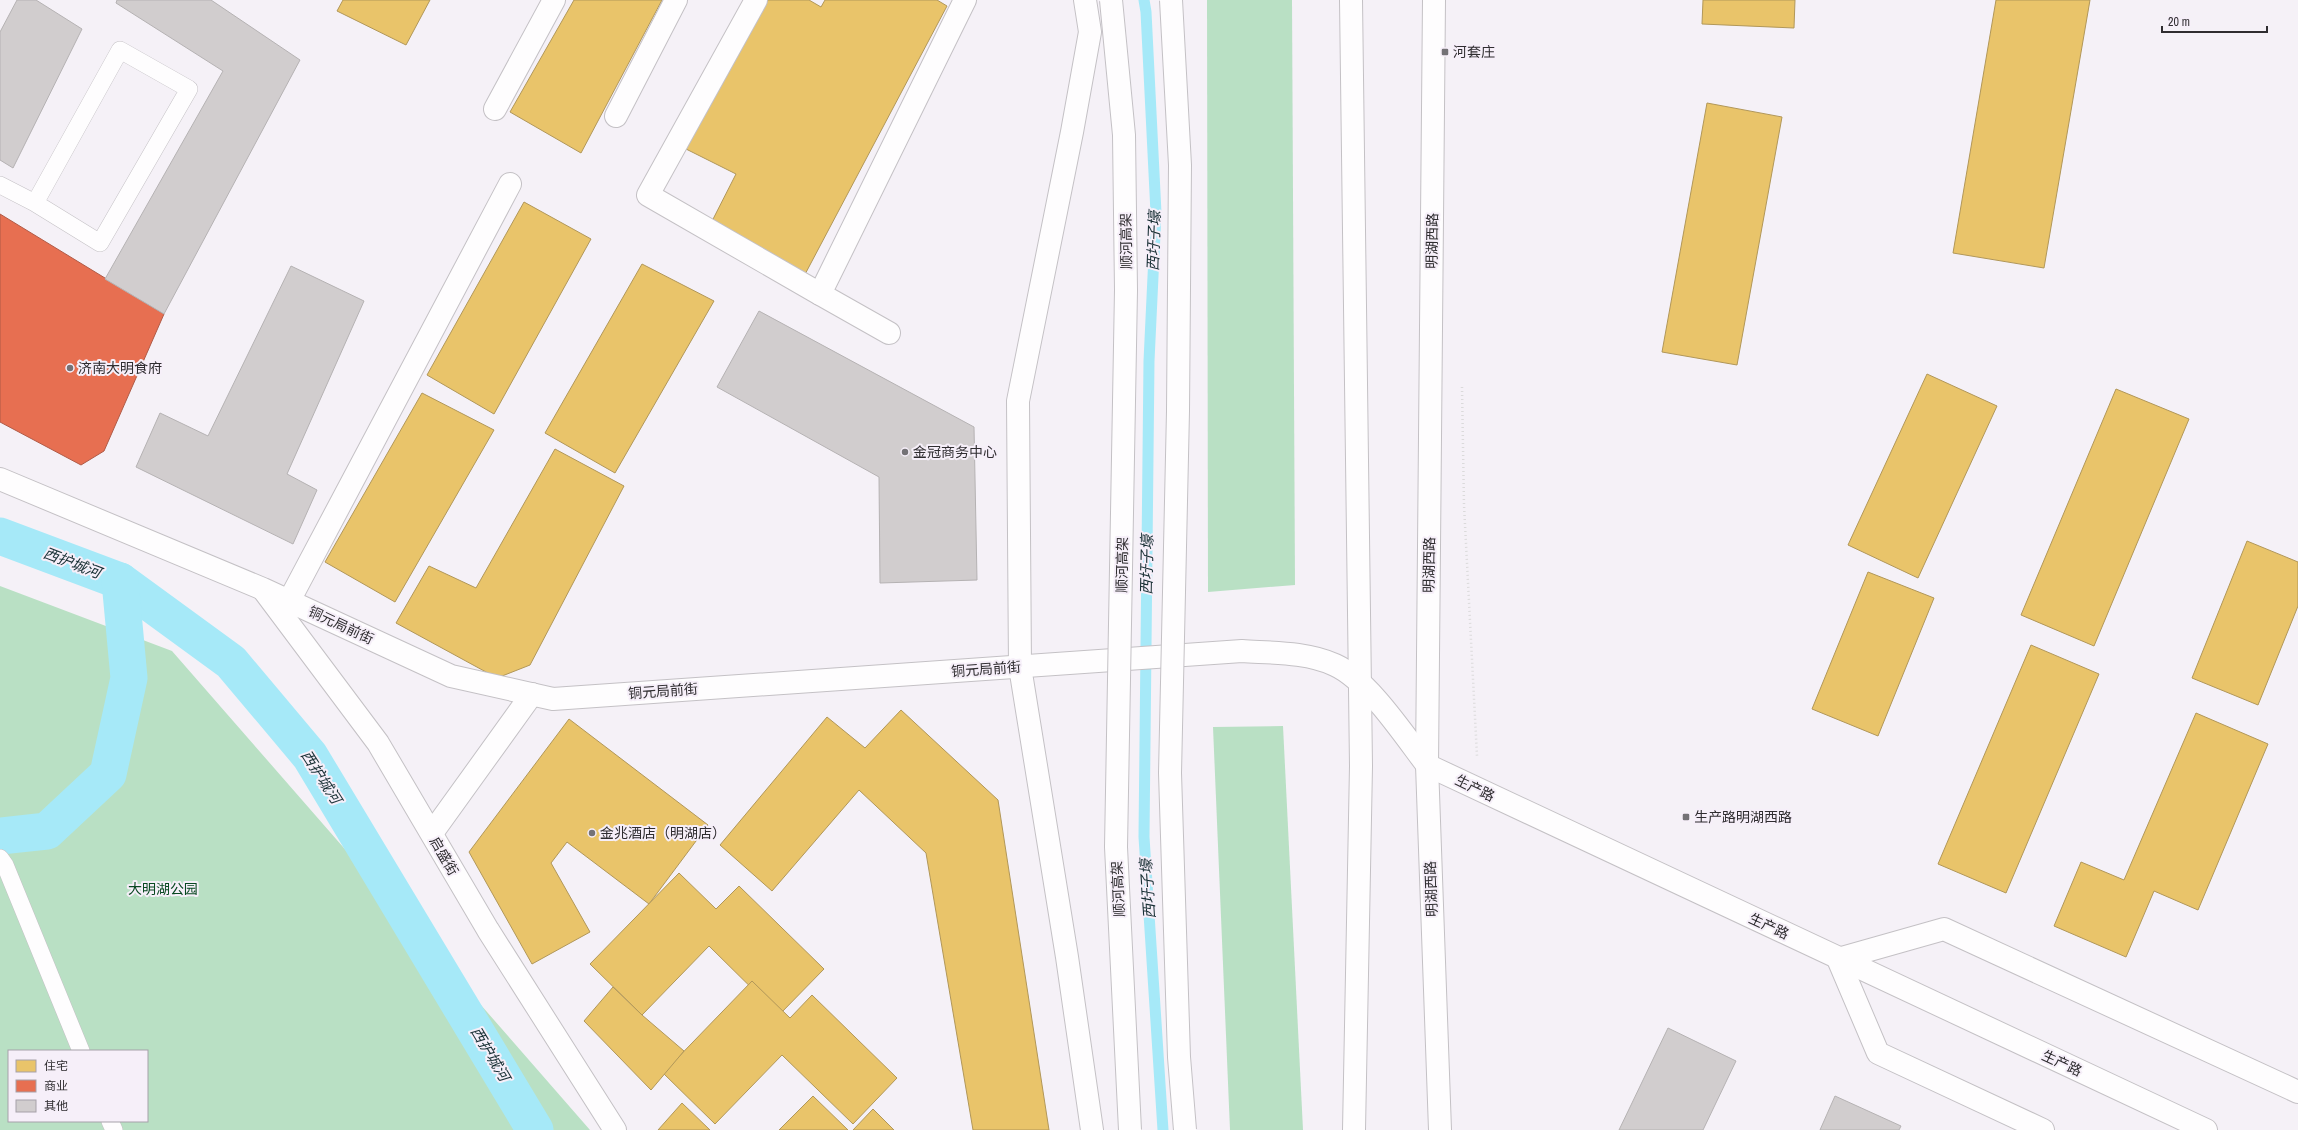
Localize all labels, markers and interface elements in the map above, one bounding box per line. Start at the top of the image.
scale bar [2162,8,2267,34]
text: 20 m [2168,14,2190,30]
place label: 河套庄 [1453,43,1495,61]
marker: 河套庄 [1440,47,1450,57]
water label: 西圩子壕 [1142,208,1165,271]
street label: 顺河高架 [1117,213,1135,269]
street label: 明湖西路 [1423,213,1441,269]
place label: 济南大明食府 [78,359,162,377]
marker: 济南大明食府 [65,363,75,373]
place label: 金冠商务中心 [913,443,997,461]
marker: 金冠商务中心 [900,447,910,457]
water label: 西圩子壕 [1135,532,1158,595]
street label: 顺河高架 [1113,537,1131,593]
street label: 明湖西路 [1420,537,1438,593]
water label: 西护城河 [40,542,107,584]
street label: 铜元局前街 [305,602,377,648]
street label: 铜元局前街 [950,658,1022,680]
street label: 铜元局前街 [627,680,699,702]
water label: 西护城河 [296,746,348,810]
street label: 生产路 [1452,771,1498,805]
place label: 生产路明湖西路 [1694,808,1792,826]
marker: 生产路明湖西路 [1681,812,1691,822]
place label: 金兆酒店（明湖店） [600,824,726,842]
marker: 金兆酒店（明湖店） [587,828,597,838]
street label: 启盛街 [426,833,462,879]
water label: 西圩子壕 [1135,855,1160,920]
street label: 顺河高架 [1108,861,1128,917]
street label: 明湖西路 [1421,861,1441,917]
park label: 大明湖公园 [128,880,198,898]
street label: 生产路 [1746,909,1792,943]
water label: 西护城河 [466,1023,516,1087]
street label: 生产路 [2039,1046,2085,1080]
legend [8,1050,148,1122]
text: 住宅 [44,1058,68,1074]
text: 商业 [44,1078,68,1094]
text: 其他 [44,1098,68,1114]

